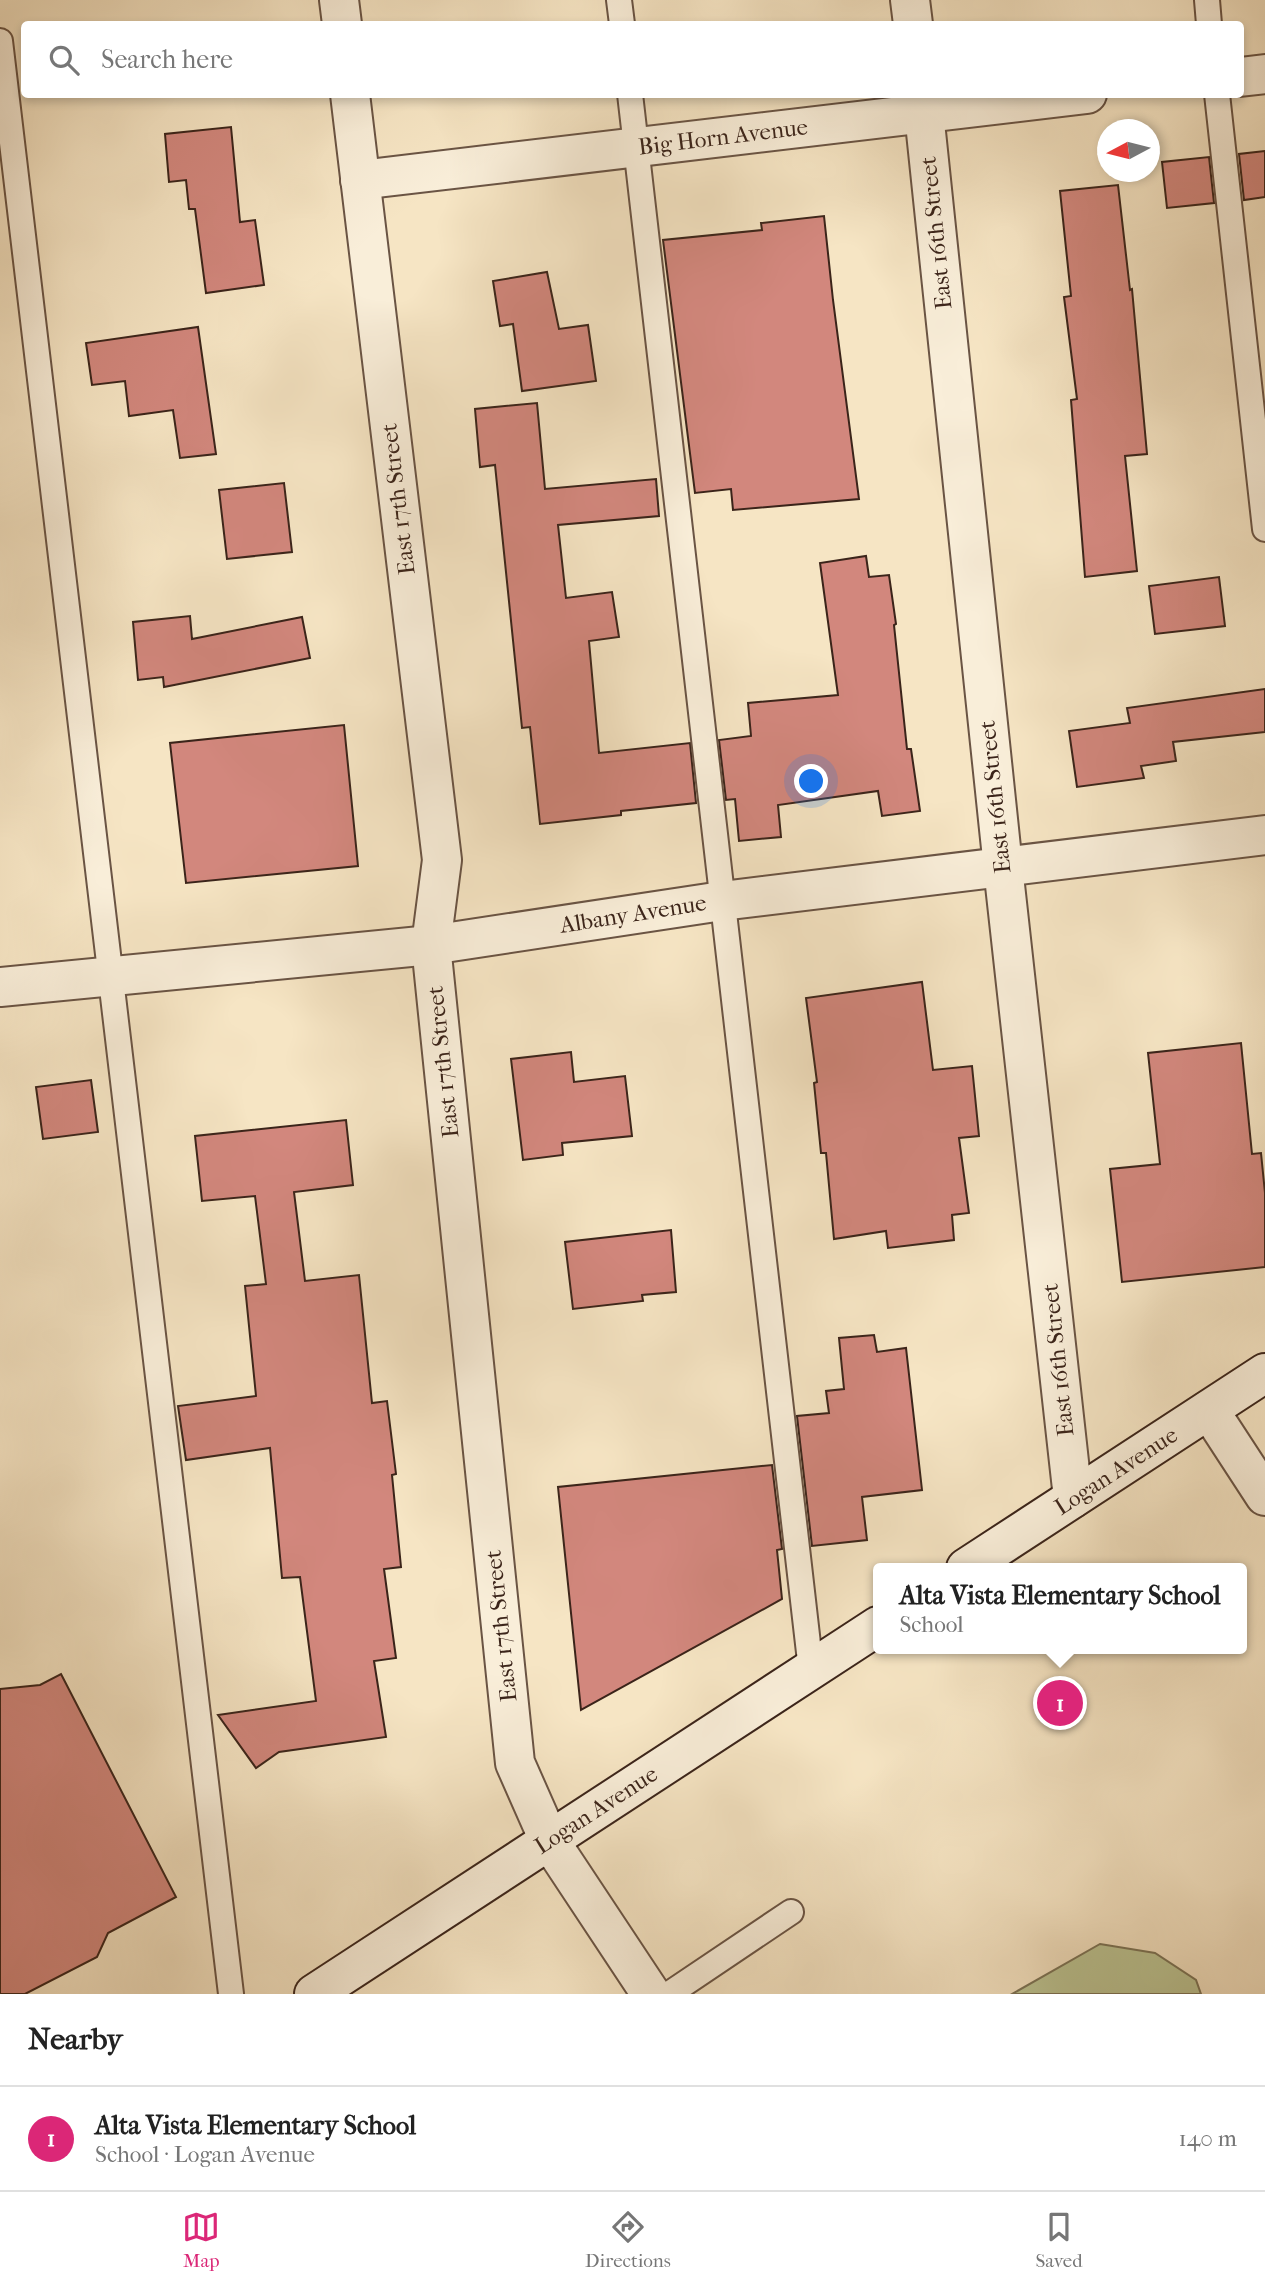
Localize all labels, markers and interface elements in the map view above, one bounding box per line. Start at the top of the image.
search box [21,21,1244,98]
icon: search [45,41,83,79]
text: Search here [101,44,233,75]
street label: Big Horn Avenue [637,113,809,161]
north arrow [1097,119,1160,182]
street label: East 16th Street [915,155,957,311]
street label: East 17th Street [375,422,421,576]
street label: East 16th Street [974,719,1016,875]
your location [794,764,828,798]
street label: Albany Avenue [557,889,708,939]
street label: East 17th Street [422,985,464,1139]
street label: East 16th Street [1037,1282,1079,1438]
street label: Logan Avenue [1049,1421,1183,1521]
street label: East 17th Street [480,1549,522,1703]
popup [873,1563,1247,1654]
text: Alta Vista Elementary School [899,1580,1221,1611]
text: School [899,1611,964,1638]
pin: 1 [1037,1677,1083,1729]
street label: Logan Avenue [529,1760,663,1860]
text: Nearby [28,2022,123,2057]
text: Alta Vista Elementary School [95,2110,416,2141]
text: 1 [47,2125,55,2152]
text: 140 m [1178,2125,1237,2152]
text: School · Logan Avenue [95,2141,315,2168]
tab: Map [182,2208,220,2272]
tab: Directions [585,2208,671,2272]
tab: Saved [1035,2208,1083,2272]

